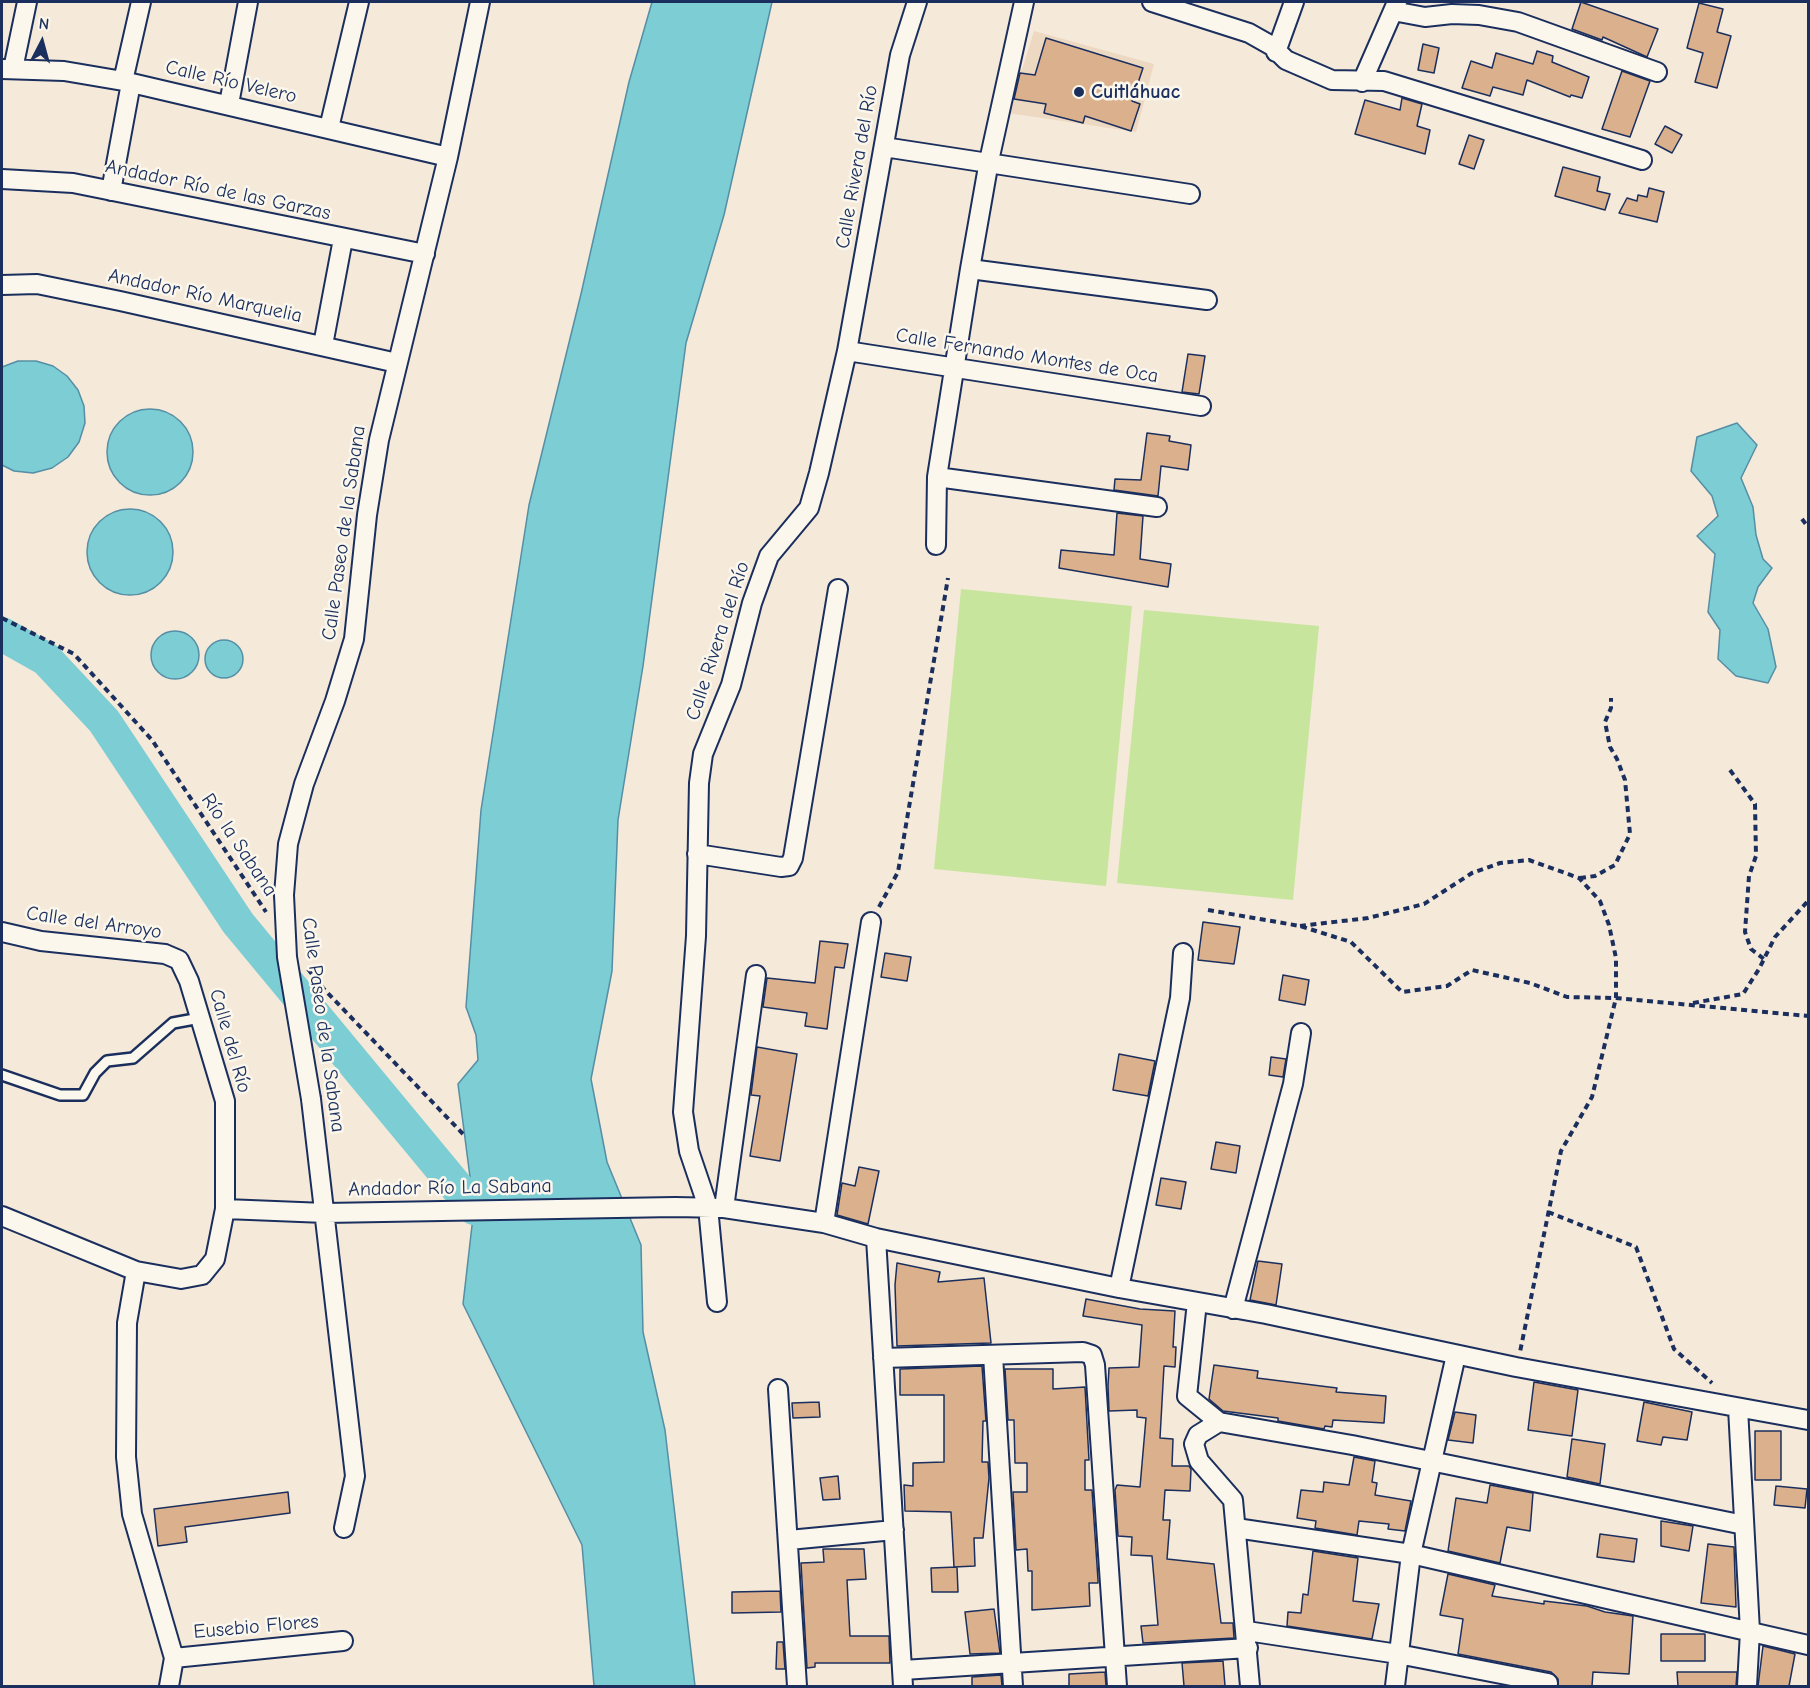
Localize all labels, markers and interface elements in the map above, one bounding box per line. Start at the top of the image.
north arrow [12,12,72,72]
text: N [38,15,50,34]
street label: Calle Río Velero [163,55,299,109]
place label: Cuitláhuac [1091,80,1180,104]
street label: Calle Rivera del Río [831,83,883,251]
marker: Cuitláhuac [1072,85,1086,99]
street label: Andador Río de las Garzas [103,154,333,226]
street label: Andador Río Marquelia [106,264,304,328]
street label: Calle Fernando Montes de Oca [894,323,1160,389]
street label: Calle Paseo de la Sabana [317,424,371,642]
street label: Calle Rivera del Río [681,558,755,724]
street label: Río la Sabana [196,789,282,901]
street label: Calle del Arroyo [25,902,163,944]
street label: Calle Paseo de la Sabana [296,916,350,1134]
street label: Calle del Río [204,986,256,1096]
street label: Andador Río La Sabana [348,1174,552,1202]
street label: Eusebio Flores [192,1610,320,1644]

